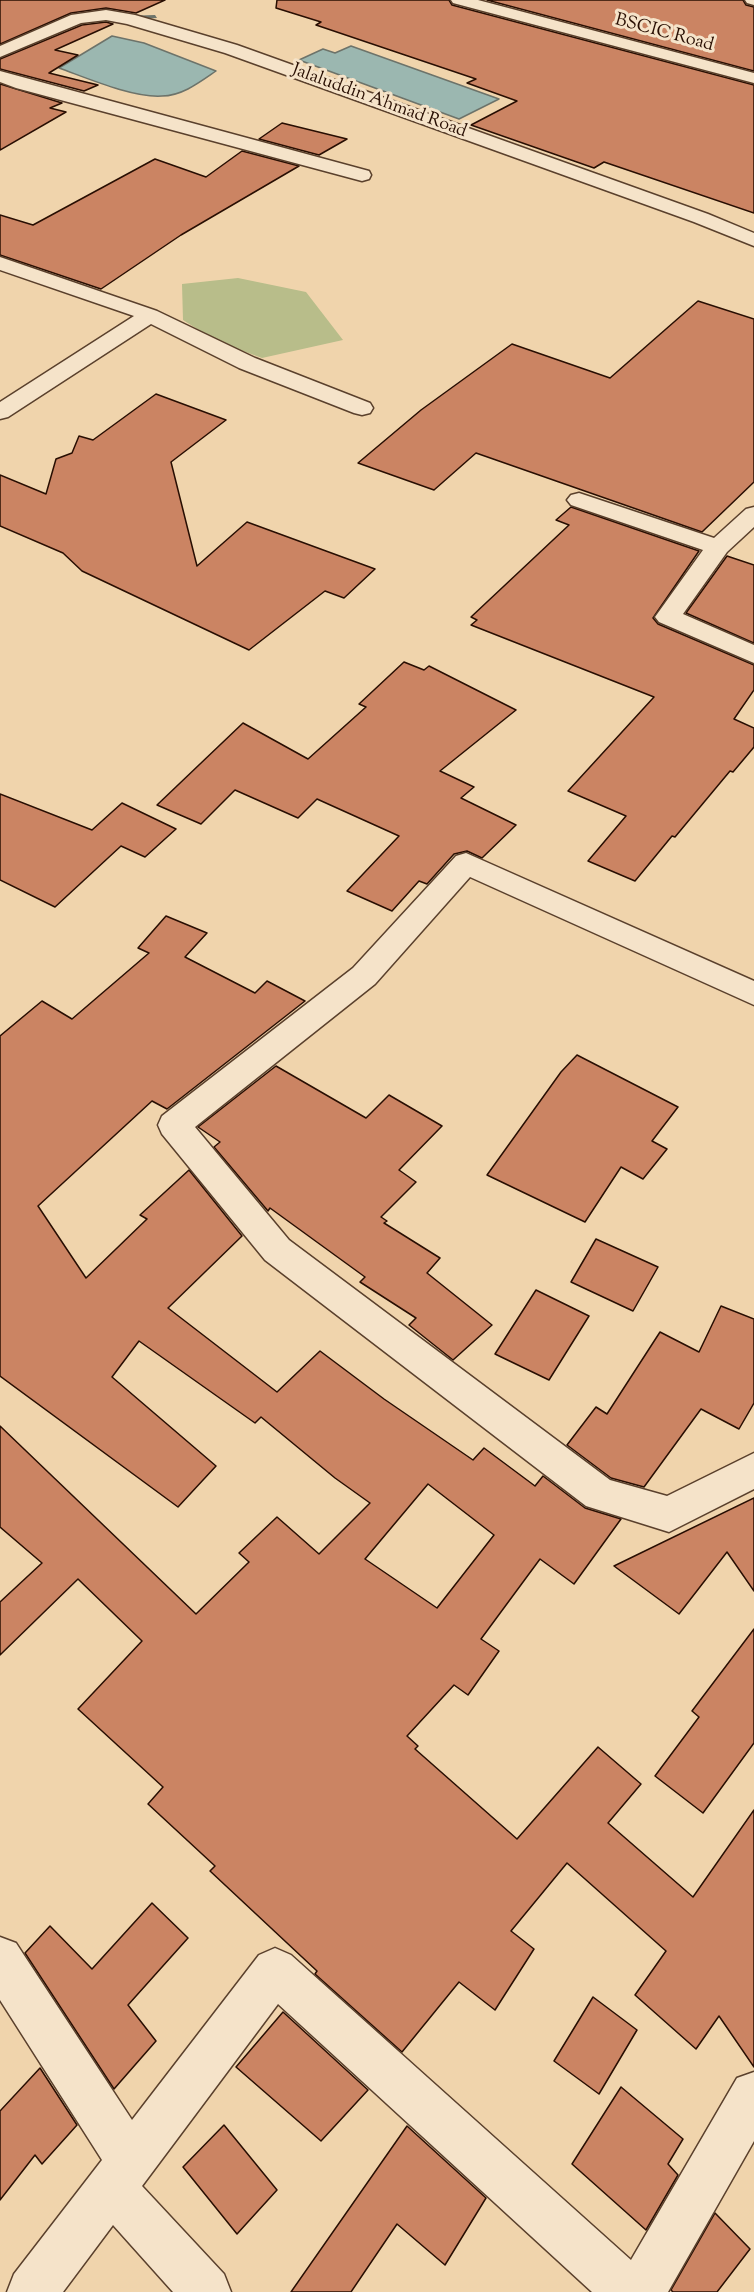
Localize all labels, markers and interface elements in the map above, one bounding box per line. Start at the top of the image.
street label: BSCIC Road [612,10,716,58]
street label: Jalaluddin Ahmad Road [289,60,469,144]

